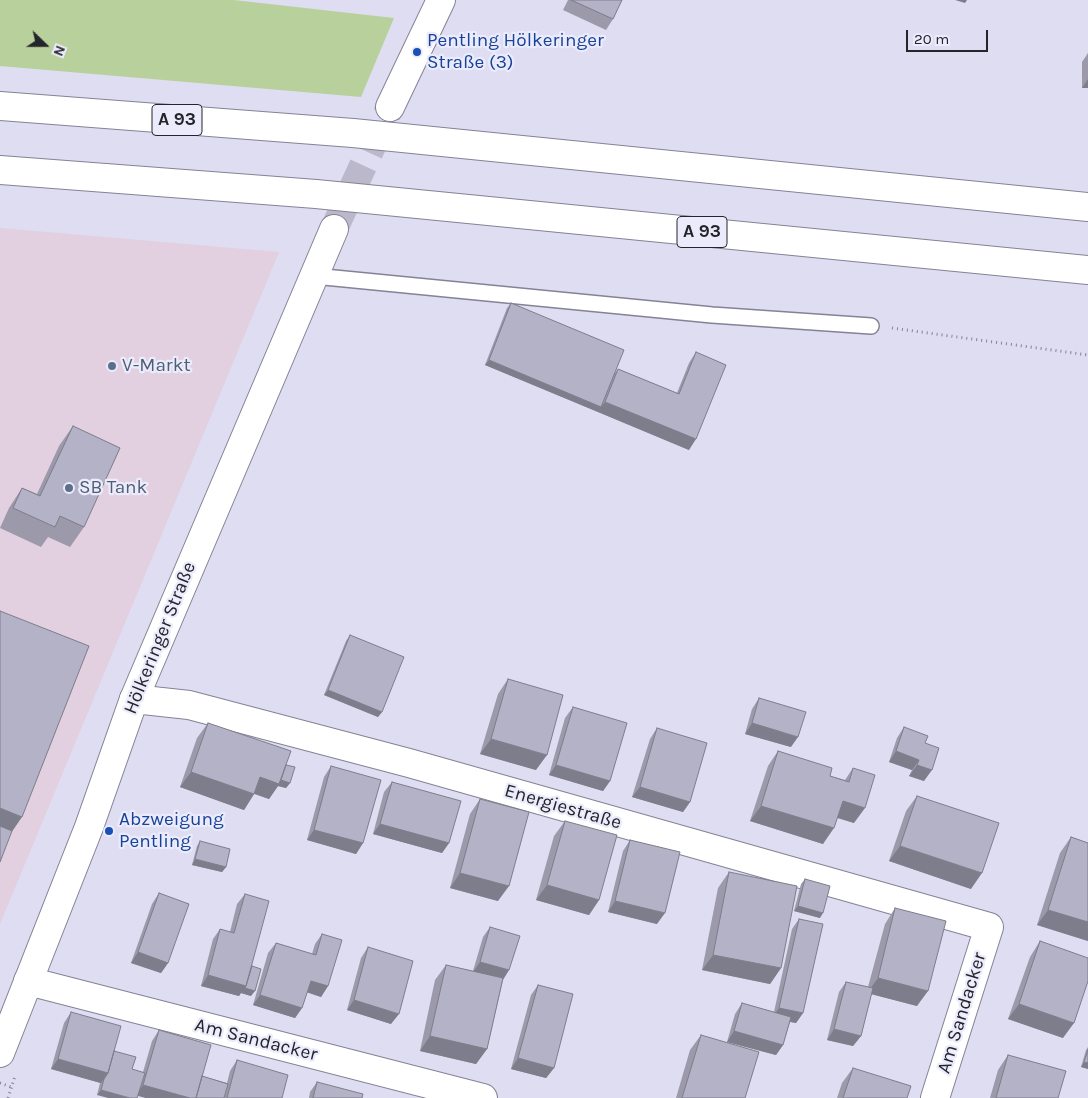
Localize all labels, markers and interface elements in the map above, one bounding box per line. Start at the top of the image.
north arrow [20,20,70,70]
scale bar [908,20,990,52]
place label: Pentling Hölkeringer Straße (3) [427,30,604,74]
text: 20 m [914,30,949,48]
text: N [50,43,69,59]
marker: Pentling Hölkeringer Straße (3) [411,46,423,58]
road number: A 93 [152,104,202,136]
road number: A 93 [677,216,727,248]
place label: V-Markt [122,355,191,377]
marker: V-Markt [106,360,118,372]
place label: SB Tank [79,477,147,499]
marker: SB Tank [63,482,75,494]
street label: Hölkeringer Straße [119,559,201,717]
street label: Energiestraße [502,779,624,835]
place label: Abzweigung Pentling [119,809,224,853]
marker: Abzweigung Pentling [103,825,115,837]
street label: Am Sandacker [933,950,991,1076]
street label: Am Sandacker [192,1014,320,1066]

